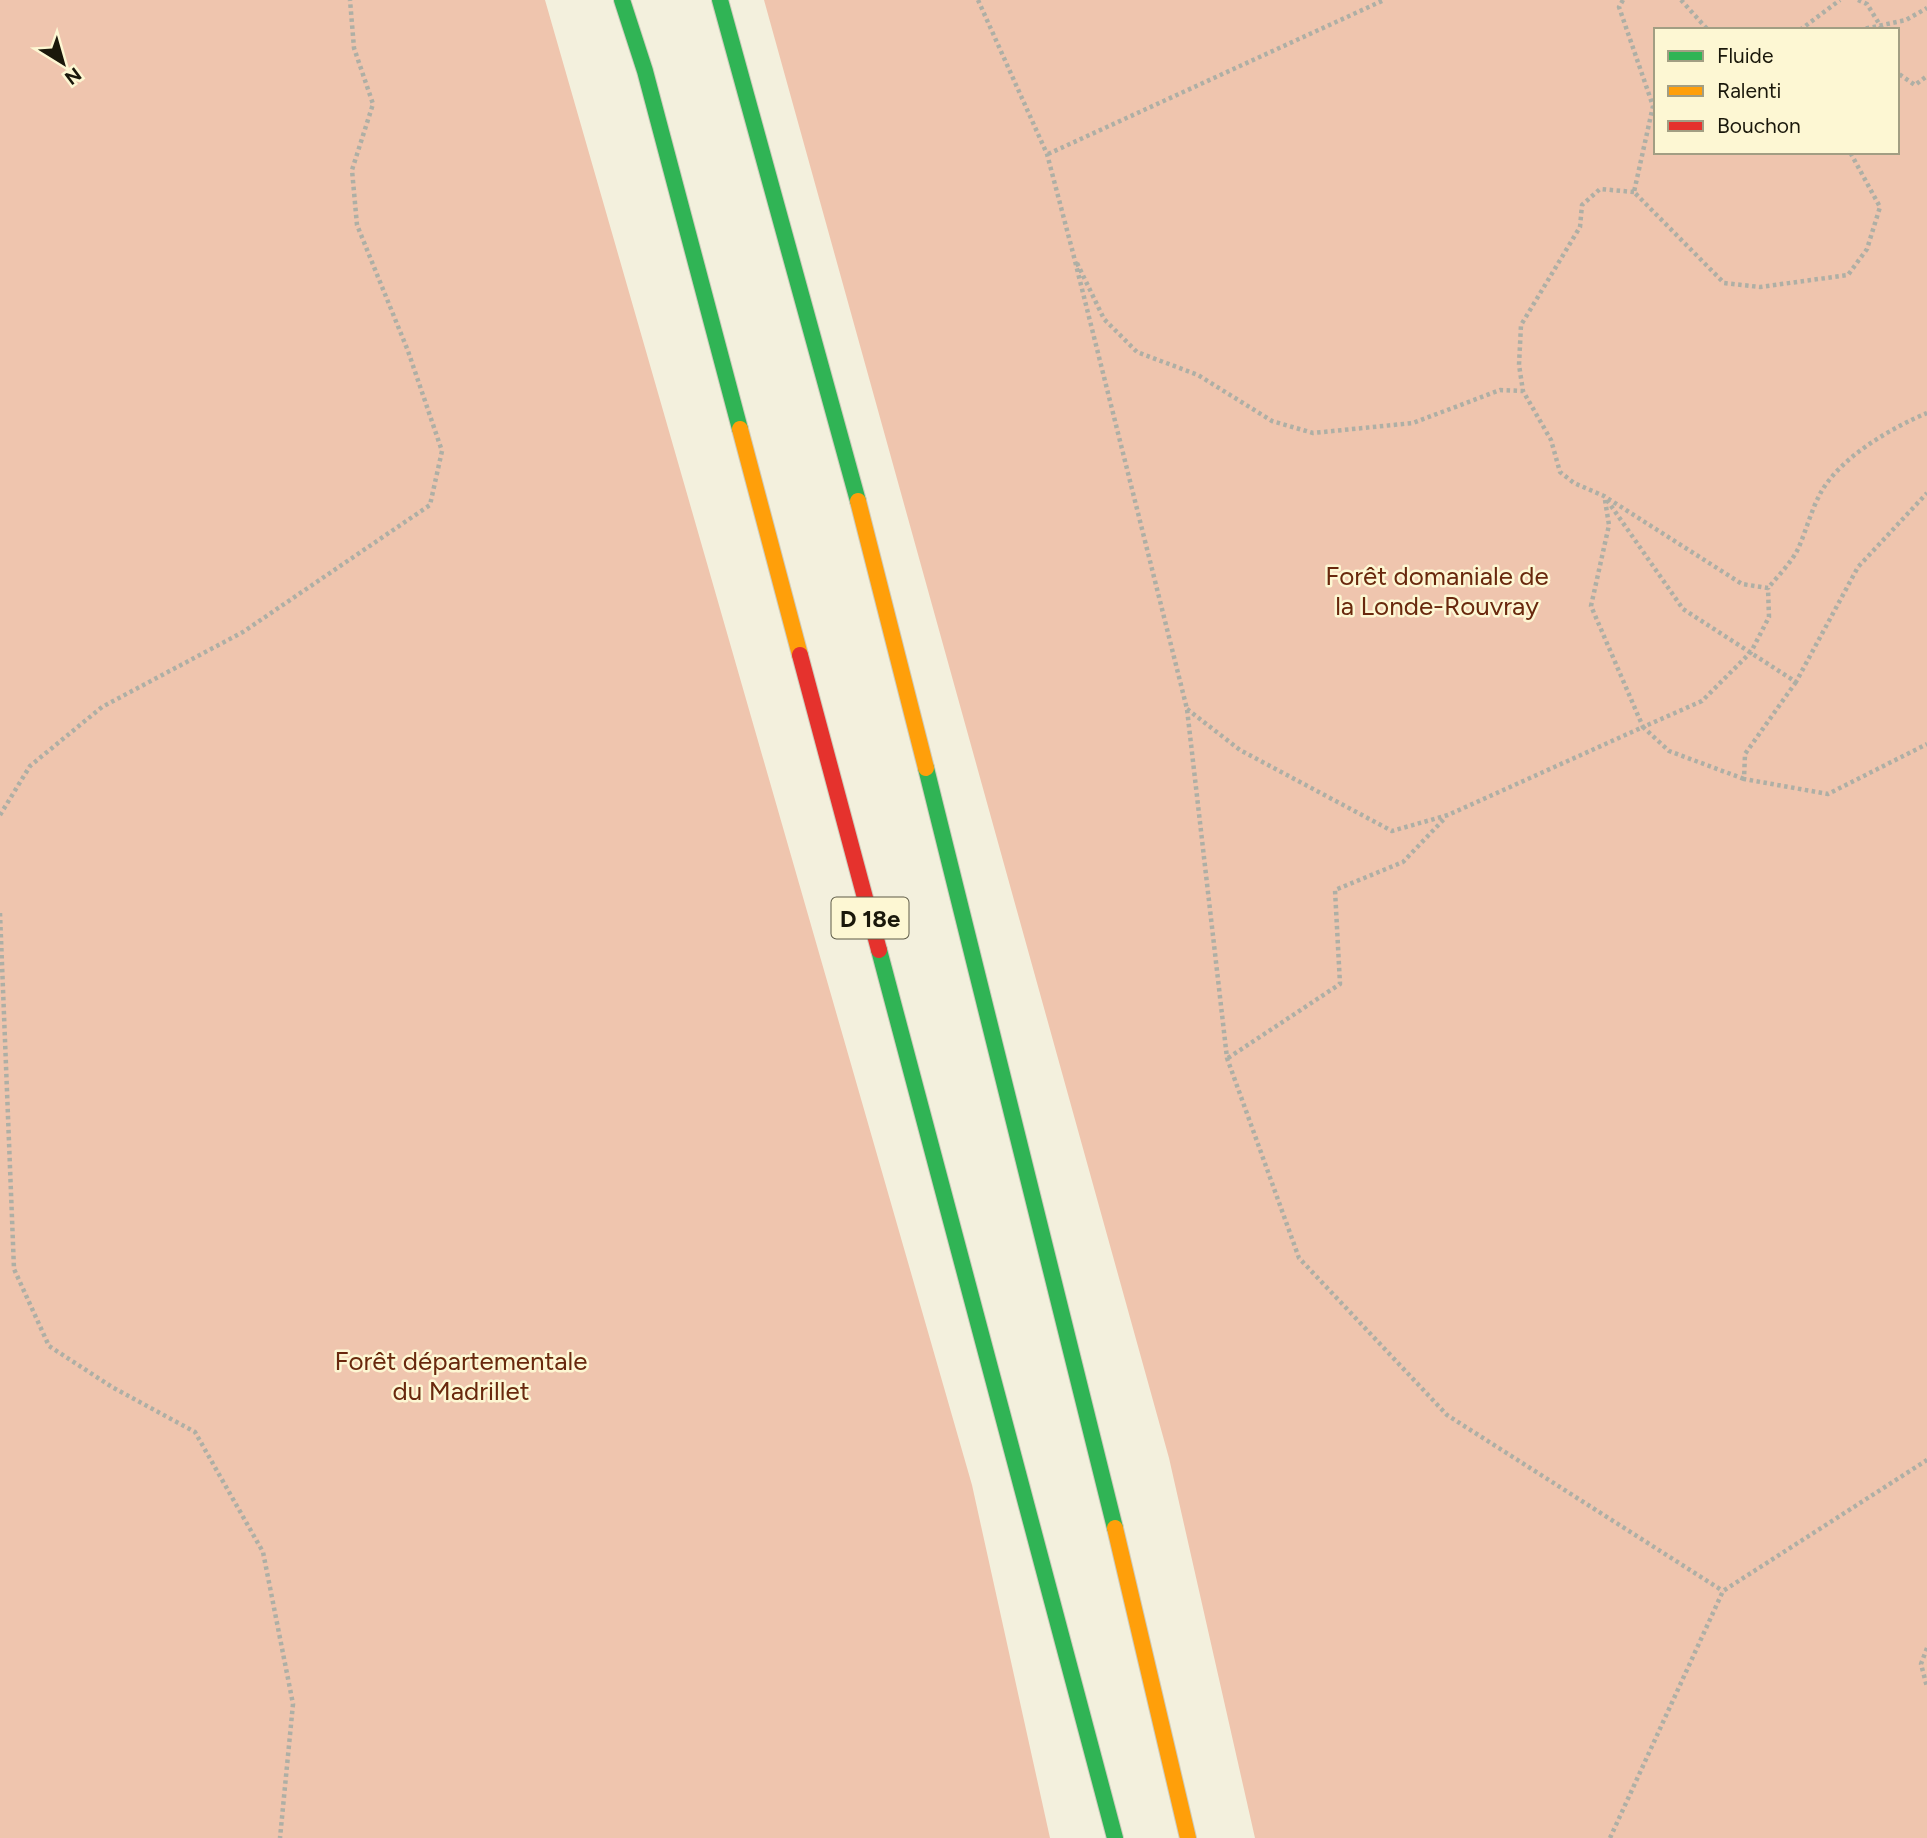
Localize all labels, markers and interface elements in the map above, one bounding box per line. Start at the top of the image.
north arrow [28,28,98,98]
legend [1654,28,1899,154]
text: Fluide [1717,43,1773,68]
text: N [60,63,86,90]
text: Ralenti [1717,78,1781,103]
text: Bouchon [1717,113,1801,138]
park label: Forêt domaniale de la Londe-Rouvray [1325,560,1549,622]
road number: D 18e [832,898,908,938]
park label: Forêt départementale du Madrillet [335,1345,587,1407]

